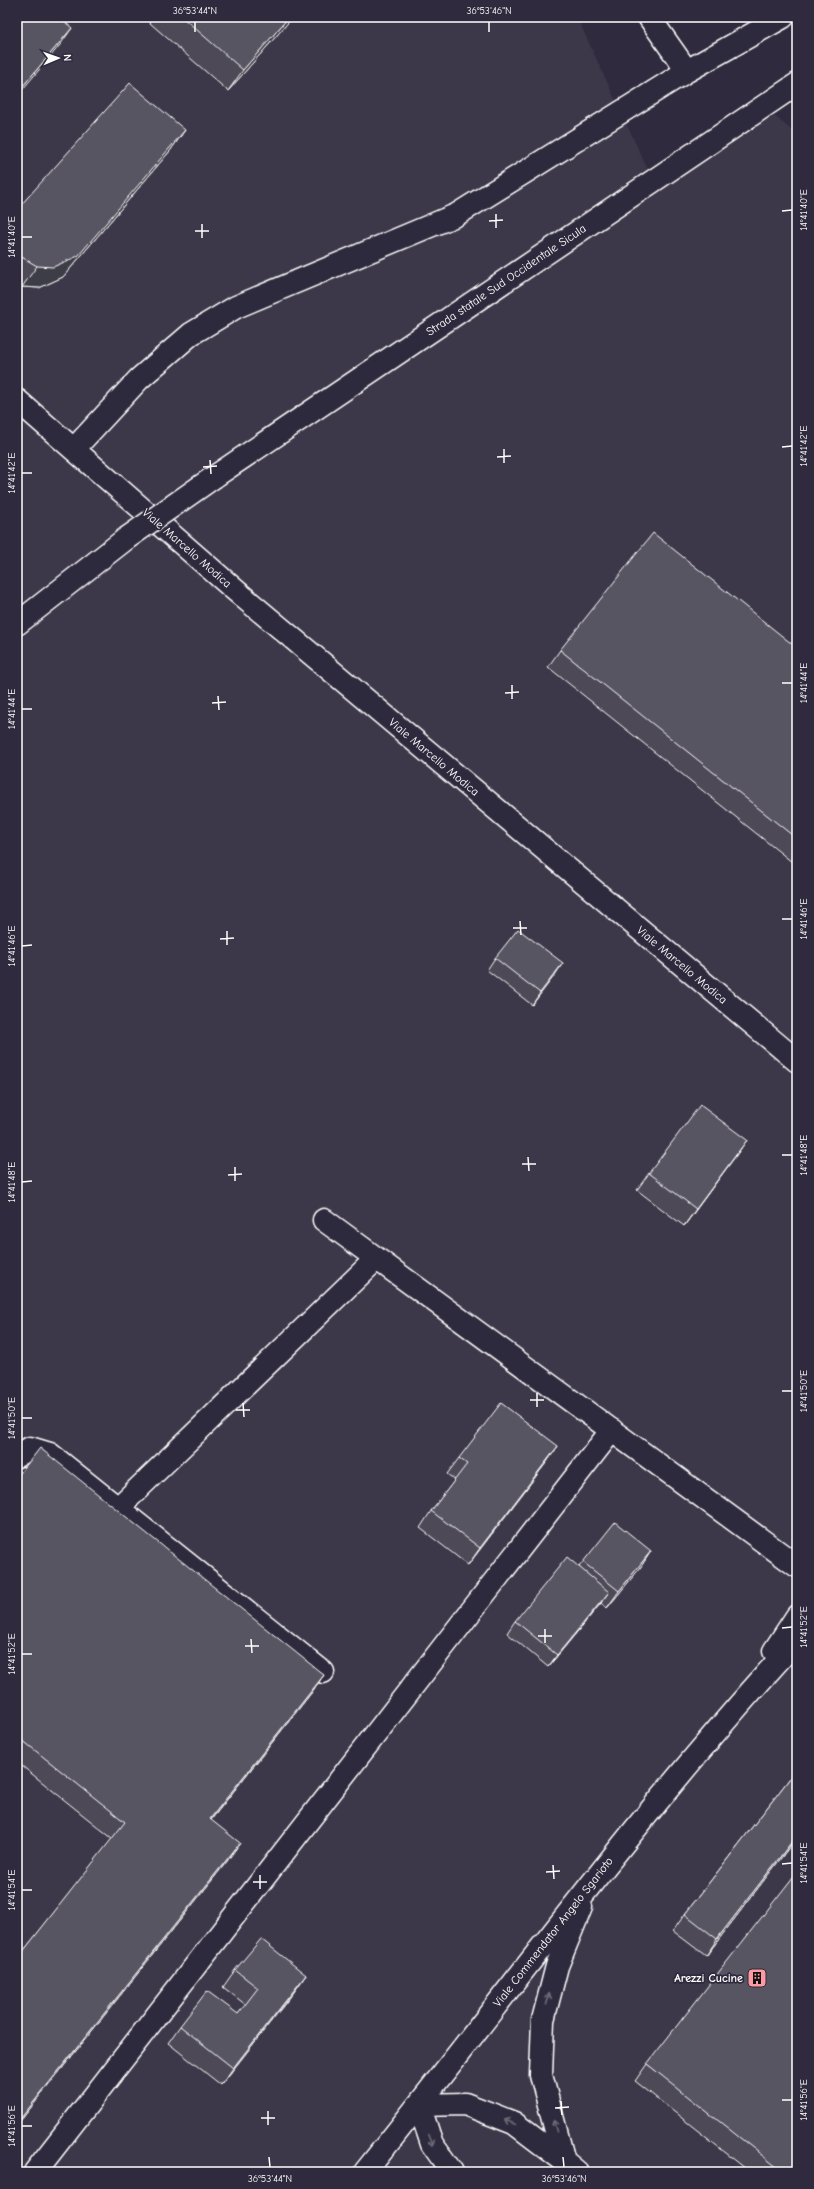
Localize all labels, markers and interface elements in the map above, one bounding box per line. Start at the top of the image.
text: 36°53'44"N [173,5,217,17]
text: 36°53'46"N [467,5,511,17]
north arrow [38,38,78,78]
text: N [61,54,74,61]
text: 14°41'40"E [798,189,810,231]
text: 14°41'40"E [6,216,18,258]
street label: Strada statale Sud Occidentale Sicula [423,221,589,339]
text: 14°41'42"E [798,426,810,466]
text: 14°41'42"E [6,453,18,493]
street label: Viale Marcello Modica [140,505,234,591]
text: 14°41'44"E [798,663,810,703]
text: 14°41'44"E [6,689,18,729]
street label: Viale Marcello Modica [386,715,482,799]
text: 14°41'46"E [798,898,810,940]
street label: Viale Marcello Modica [634,923,730,1007]
text: 14°41'46"E [6,925,18,967]
text: 14°41'48"E [798,1135,810,1175]
text: 14°41'48"E [6,1162,18,1202]
text: 14°41'50"E [798,1370,810,1412]
text: 14°41'50"E [6,1397,18,1439]
text: 14°41'52"E [798,1606,810,1648]
text: 14°41'52"E [6,1633,18,1675]
text: 14°41'54"E [798,1842,810,1884]
street label: Viale Commendator Angelo Sgarioto [490,1854,616,2010]
text: 14°41'54"E [6,1869,18,1911]
building icon: Arezzi Cucine [746,1967,768,1989]
place label: Arezzi Cucine [674,1971,743,1985]
one-way arrow [545,1993,552,2006]
text: 14°41'56"E [798,2079,810,2121]
text: 14°41'56"E [6,2105,18,2147]
one-way arrow [504,2118,516,2125]
one-way arrow [551,2120,558,2133]
one-way arrow [428,2134,436,2146]
text: 36°53'44"N [248,2173,292,2185]
text: 36°53'46"N [542,2173,586,2185]

